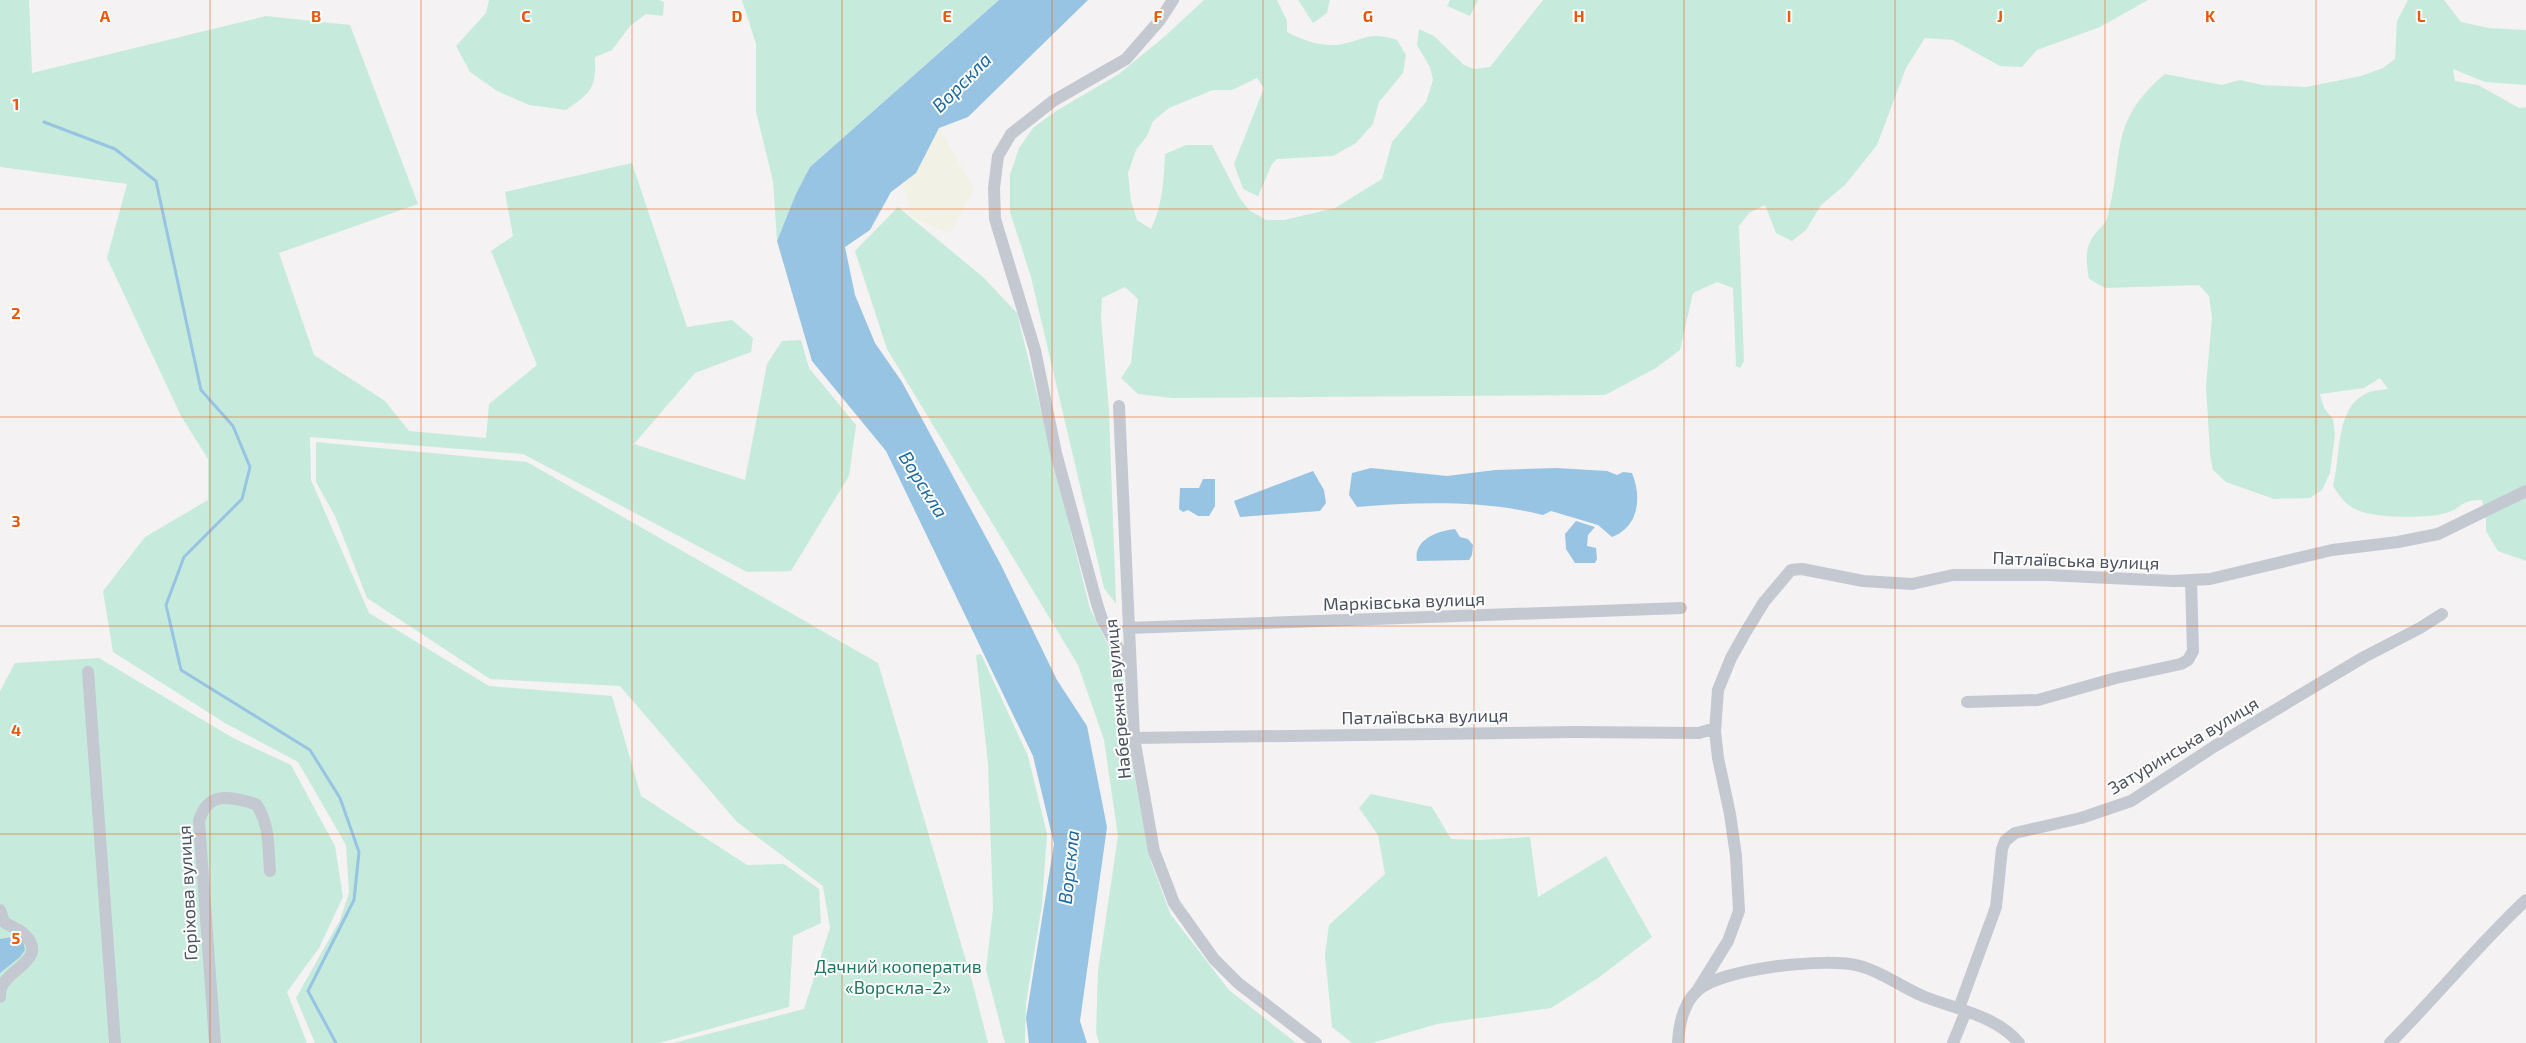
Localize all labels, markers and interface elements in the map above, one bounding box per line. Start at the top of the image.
text: A [100,6,111,25]
text: B [311,6,321,25]
text: C [521,6,531,25]
text: D [732,6,743,25]
text: E [942,6,952,25]
text: F [1154,6,1163,25]
text: G [1363,6,1373,25]
text: H [1573,6,1585,25]
text: I [1787,6,1791,25]
text: J [1997,6,2003,25]
text: K [2205,6,2216,25]
text: L [2417,6,2426,25]
water label: Ворскла [927,48,995,116]
text: 1 [13,94,19,113]
text: 2 [11,303,21,322]
water label: Ворскла [895,446,953,522]
text: 3 [11,511,21,530]
street label: Патлаївська вулиця [1992,546,2160,574]
street label: Марківська вулиця [1323,587,1485,615]
street label: Набережна вулиця [1099,618,1135,780]
street label: Затуринська вулиця [2104,691,2262,799]
street label: Патлаївська вулиця [1341,704,1509,728]
text: 4 [11,720,21,739]
street label: Горіхова вулиця [172,825,202,961]
water label: Ворскла [1053,829,1083,905]
text: 5 [12,928,21,947]
park label: Дачний кооператив «Ворскла-2» [814,955,982,998]

